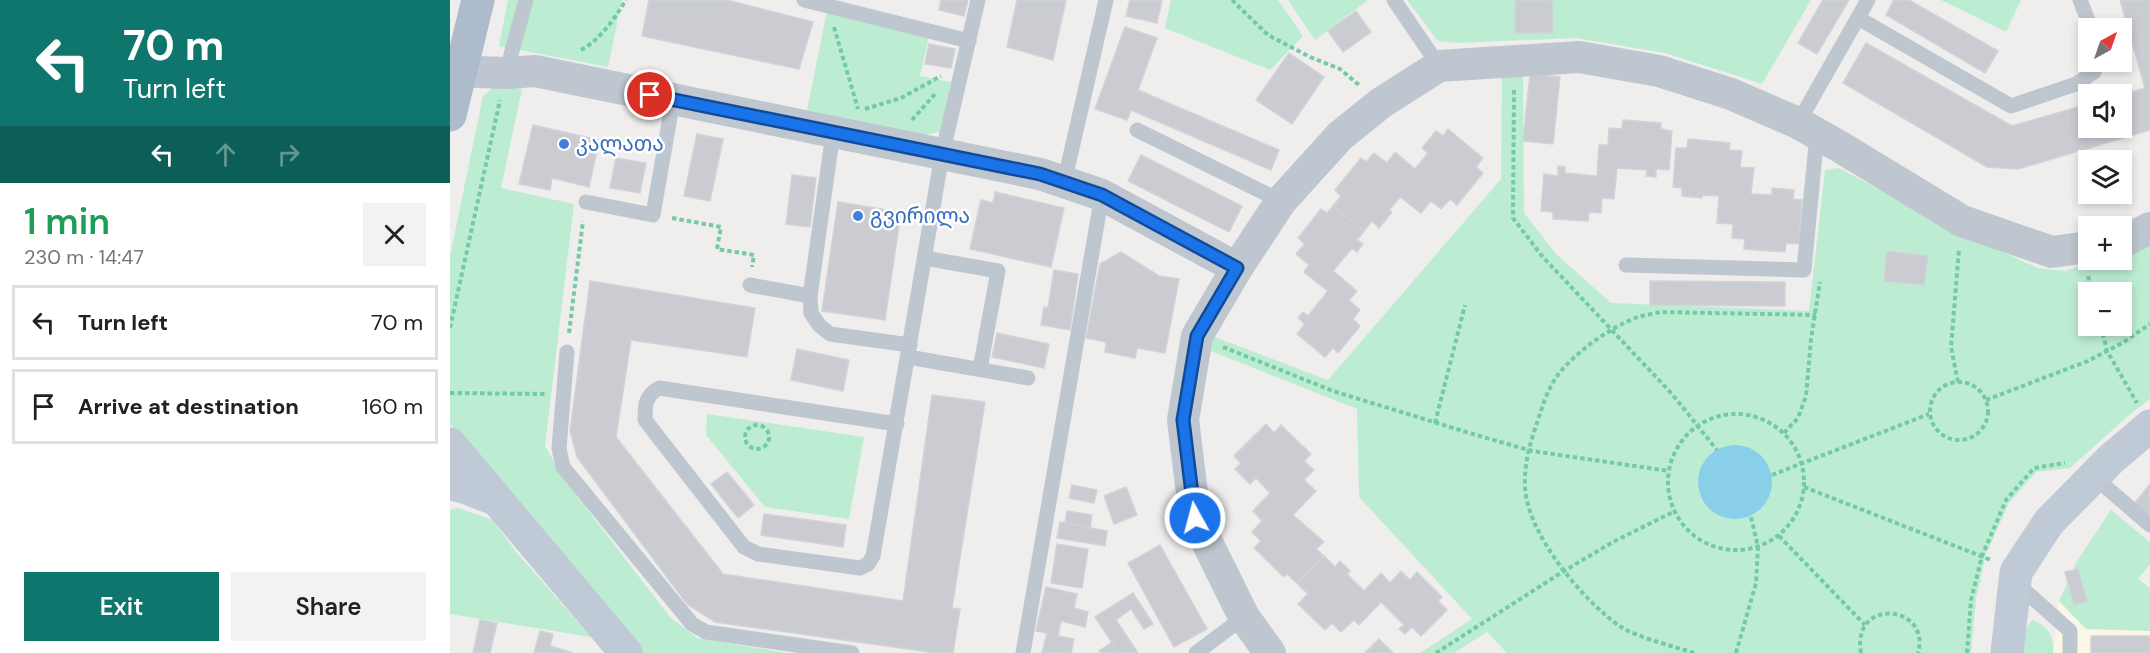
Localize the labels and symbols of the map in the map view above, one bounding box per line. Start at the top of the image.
north arrow [2078,18,2132,72]
pin [624,69,675,120]
place label: კალათა [576,130,664,158]
marker: კალათა [557,137,571,151]
place label: გვირილა [870,202,970,230]
marker: გვირილა [851,209,865,223]
position arrow [1163,486,1227,550]

